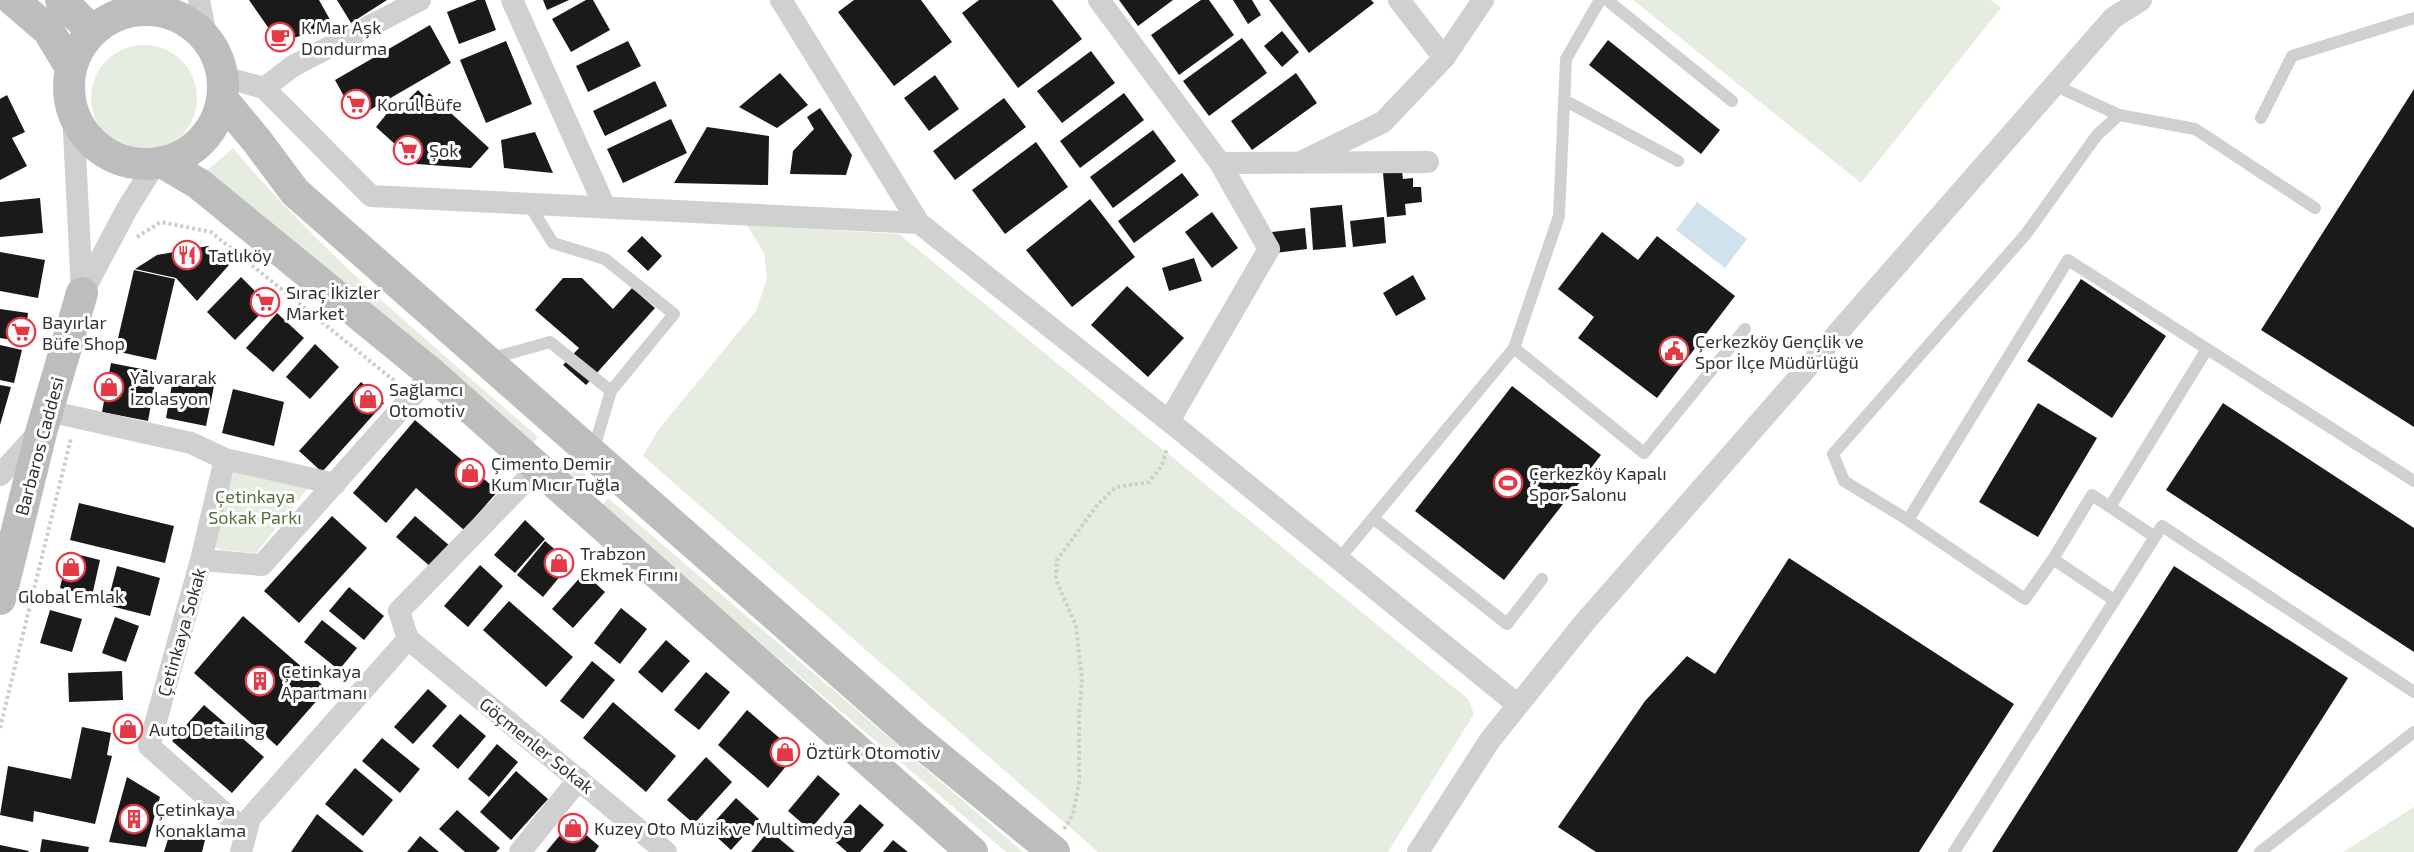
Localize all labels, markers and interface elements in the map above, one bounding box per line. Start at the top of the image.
place label: K.Mar Aşk Dondurma [301,16,387,59]
cafe icon: K.Mar Aşk Dondurma [264,21,296,53]
supermarket icon: Korul Büfe [340,88,372,120]
place label: Korul Büfe [377,93,462,115]
supermarket icon: Şok [392,134,424,166]
place label: Şok [429,139,458,162]
restaurant icon: Tatlıköy [171,239,203,271]
place label: Tatlıköy [208,244,272,266]
place label: Sıraç İkizler Market [286,281,380,324]
supermarket icon: Sıraç İkizler Market [249,286,281,318]
place label: Bayırlar Büfe Shop [42,311,125,354]
supermarket icon: Bayırlar Büfe Shop [5,316,37,348]
place label: Çerkezköy Gençlik ve Spor İlçe Müdürlüğü [1695,330,1864,374]
public building icon: Çerkezköy Gençlik ve Spor İlçe Müdürlüğü [1658,335,1690,367]
place label: Yalvararak İzolasyon [130,366,217,409]
shop icon: Yalvararak İzolasyon [93,371,125,403]
street label: Barbaros Caddesi [10,374,68,518]
place label: Sağlamcı Otomotiv [389,378,465,421]
shop icon: Sağlamcı Otomotiv [352,383,384,415]
place label: Çimento Demir Kum Mıcır Tuğla [491,452,620,495]
shop icon: Çimento Demir Kum Mıcır Tuğla [454,457,486,489]
place label: Çerkezköy Kapalı Spor Salonu [1529,462,1667,505]
sports icon: Çerkezköy Kapalı Spor Salonu [1492,467,1524,499]
park label: Çetinkaya Sokak Parkı [208,485,302,528]
place label: Trabzon Ekmek Fırını [580,542,678,585]
shop icon: Trabzon Ekmek Fırını [543,547,575,579]
shop icon: Global Emlak [55,551,87,583]
street label: Çetinkaya Sokak [152,565,211,699]
place label: Global Emlak [18,585,124,607]
place label: Çetinkaya Apartmanı [281,660,367,703]
building icon: Çetinkaya Apartmanı [244,665,276,697]
street label: Göçmenler Sokak [475,692,599,799]
shop icon: Auto Detailing [112,713,144,745]
place label: Auto Detailing [149,718,265,740]
shop icon: Öztürk Otomotiv [769,736,801,768]
place label: Öztürk Otomotiv [806,741,941,763]
place label: Çetinkaya Konaklama [155,798,246,841]
building icon: Çetinkaya Konaklama [118,803,150,835]
shop icon: Kuzey Oto Müzik ve Multimedya [557,812,589,844]
place label: Kuzey Oto Müzik ve Multimedya [594,817,853,839]

